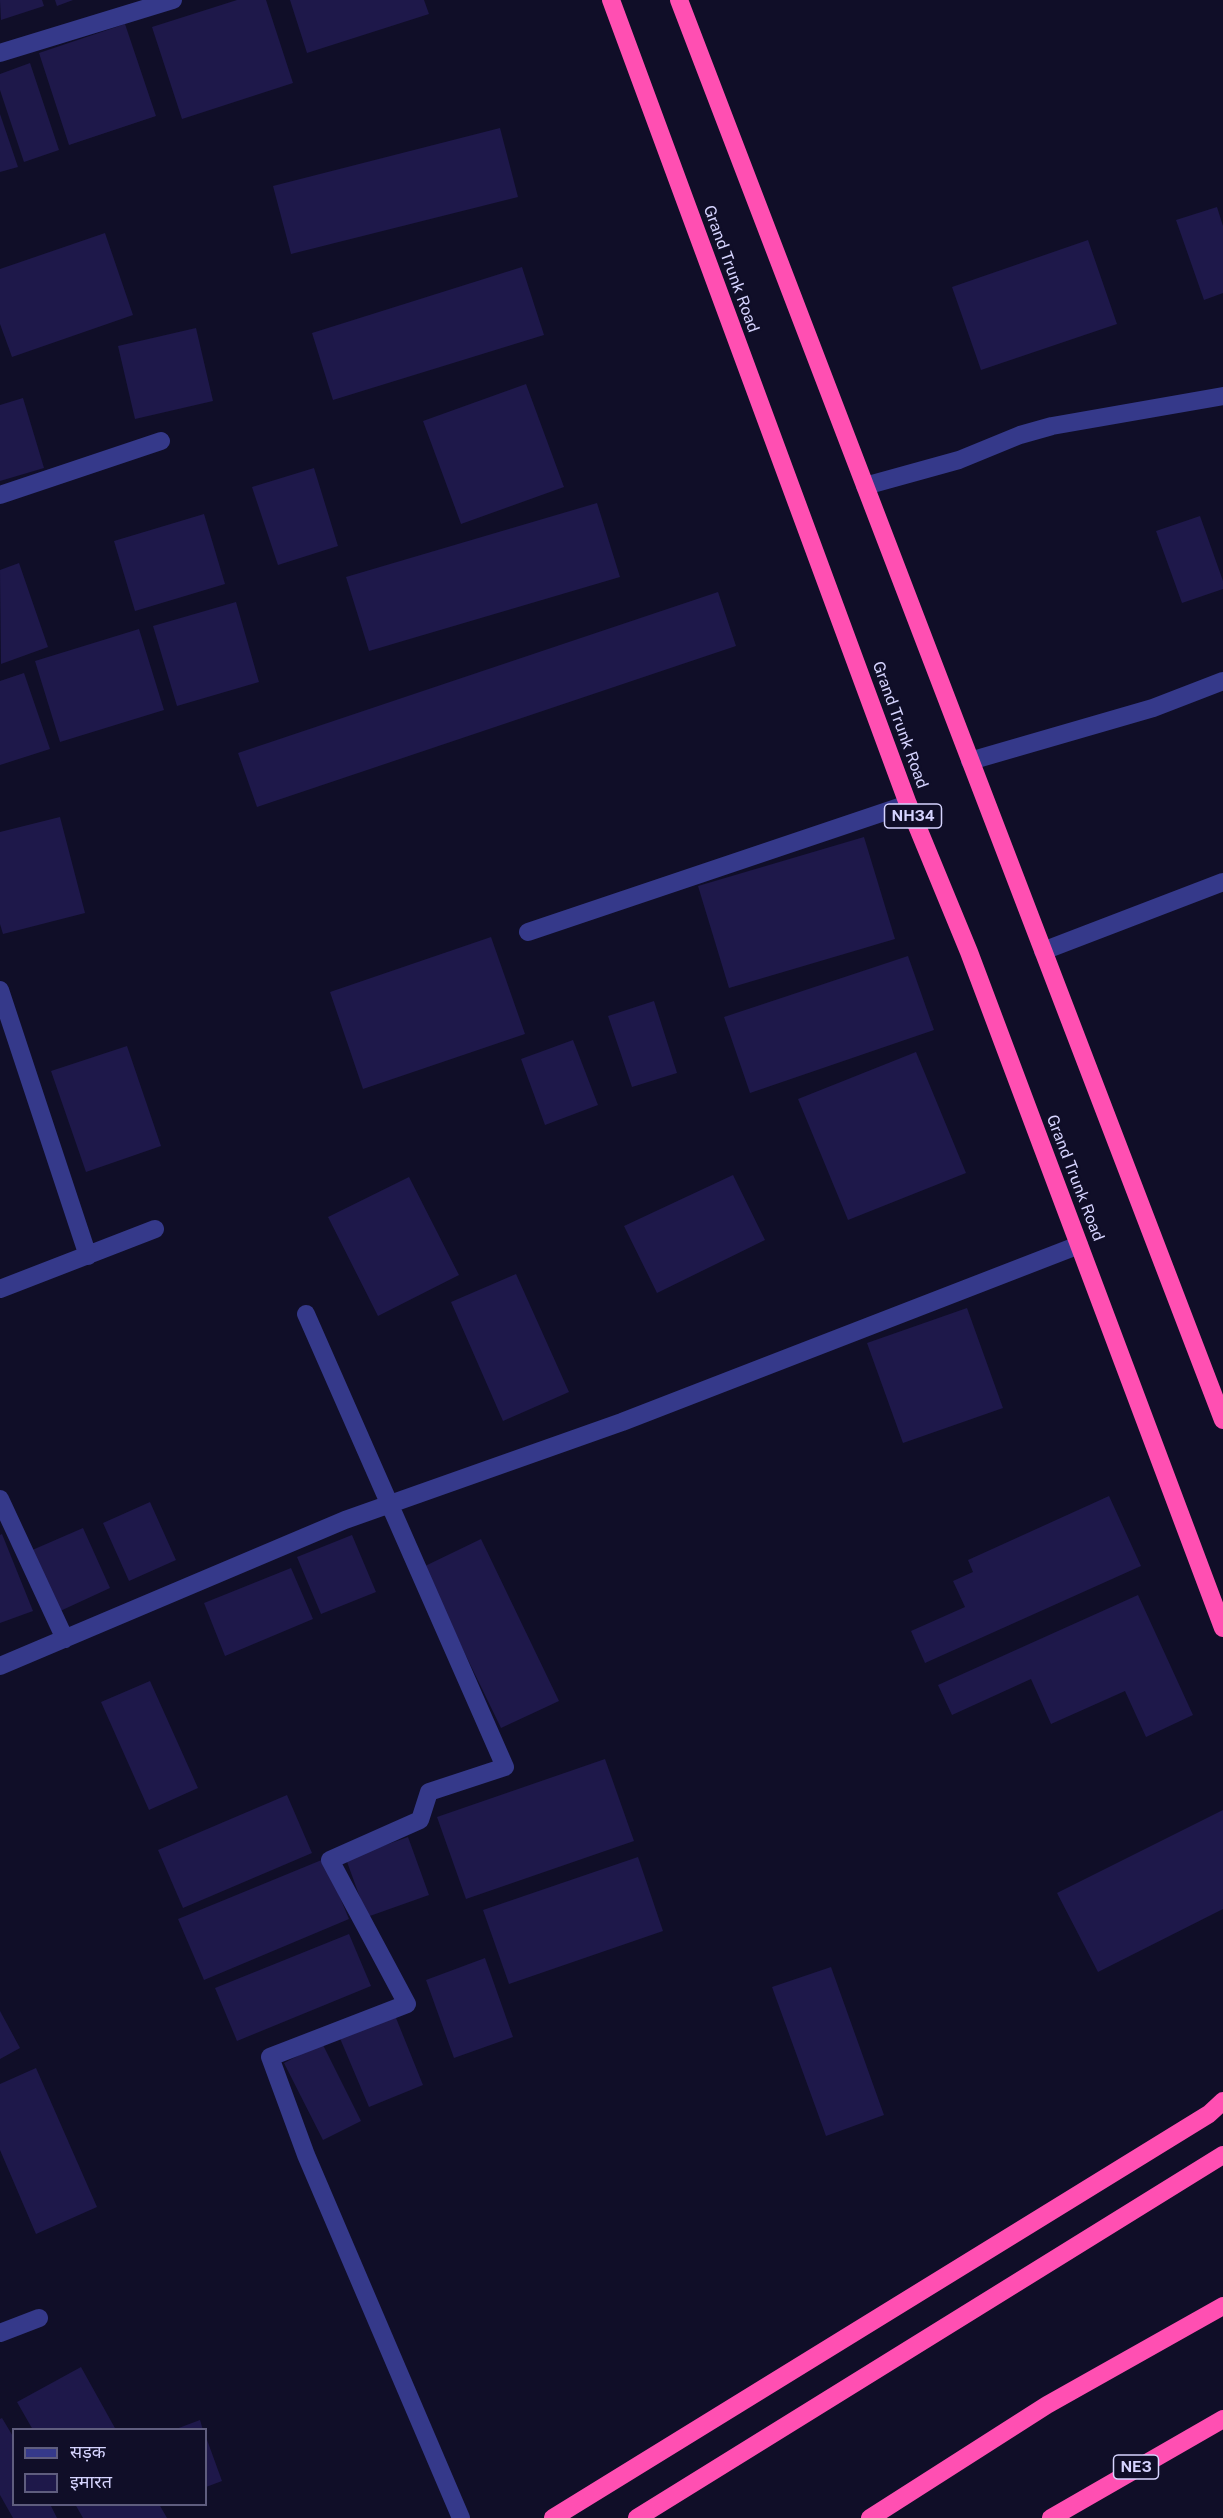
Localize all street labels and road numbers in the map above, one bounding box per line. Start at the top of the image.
street label: Grand Trunk Road [699,203,763,335]
street label: Grand Trunk Road [868,659,932,791]
road number: NH34 [884,804,942,828]
street label: Grand Trunk Road [1042,1112,1108,1244]
road number: NE3 [1114,2455,1158,2479]

